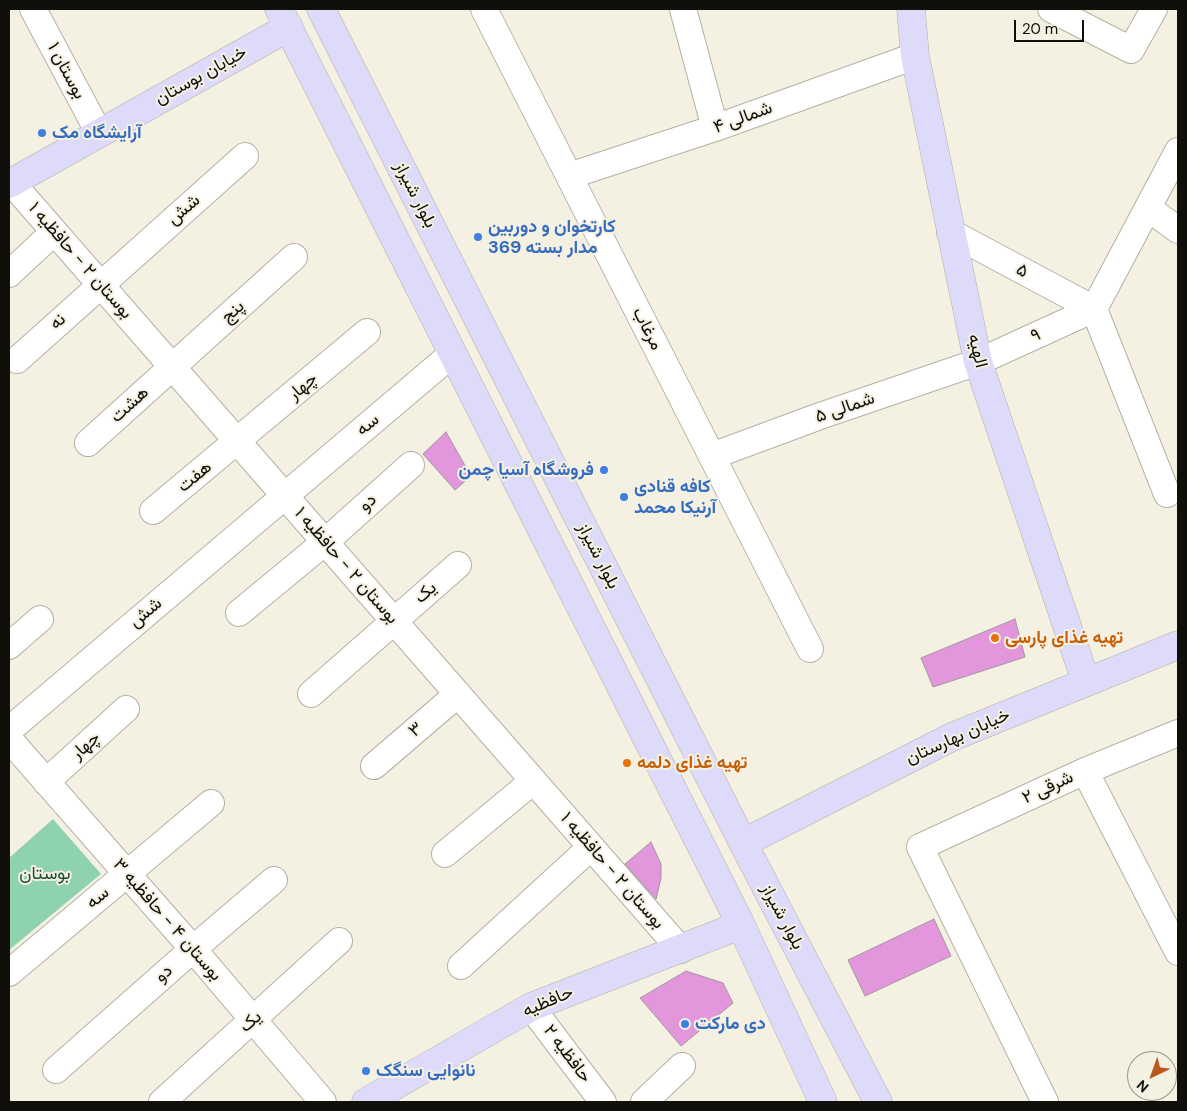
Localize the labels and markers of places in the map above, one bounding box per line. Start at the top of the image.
place label: آرایشگاه مک [52,122,142,144]
marker: آرایشگاه مک [36,127,48,139]
place label: کارتخوان و دوربین مدار بسته 369 [488,216,616,258]
marker: کارتخوان و دوربین مدار بسته 369 [472,231,484,243]
place label: فروشگاه آسیا چمن [458,459,594,481]
marker: فروشگاه آسیا چمن [598,464,610,476]
place label: کافه قنادی آرنیکا محمد [634,476,716,518]
marker: کافه قنادی آرنیکا محمد [618,491,630,503]
place label: تهیه غذای پارسی [1005,627,1123,649]
marker: تهیه غذای پارسی [989,632,1001,644]
place label: تهیه غذای دلمه [637,752,747,774]
marker: تهیه غذای دلمه [621,757,633,769]
place label: دی مارکت [695,1013,766,1035]
marker: دی مارکت [679,1018,691,1030]
place label: نانوایی سنگک [376,1060,475,1082]
marker: نانوایی سنگک [360,1065,372,1077]

